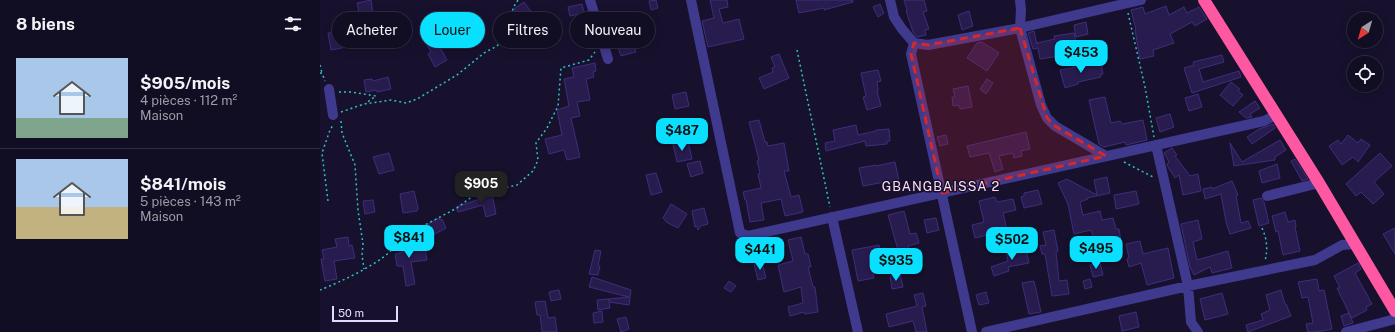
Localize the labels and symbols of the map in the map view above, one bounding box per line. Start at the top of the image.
north arrow [1347,12,1383,48]
pin: $453 [1057,40,1105,74]
pin: $487 [658,118,706,152]
pin: $905 [457,171,505,205]
district label: GBANGBAISSA 2 [882,179,1000,194]
pin: $841 [385,225,433,259]
pin: $502 [988,227,1036,261]
pin: $495 [1072,236,1120,270]
pin: $441 [736,237,784,271]
pin: $935 [872,248,920,282]
scale bar [332,304,398,323]

